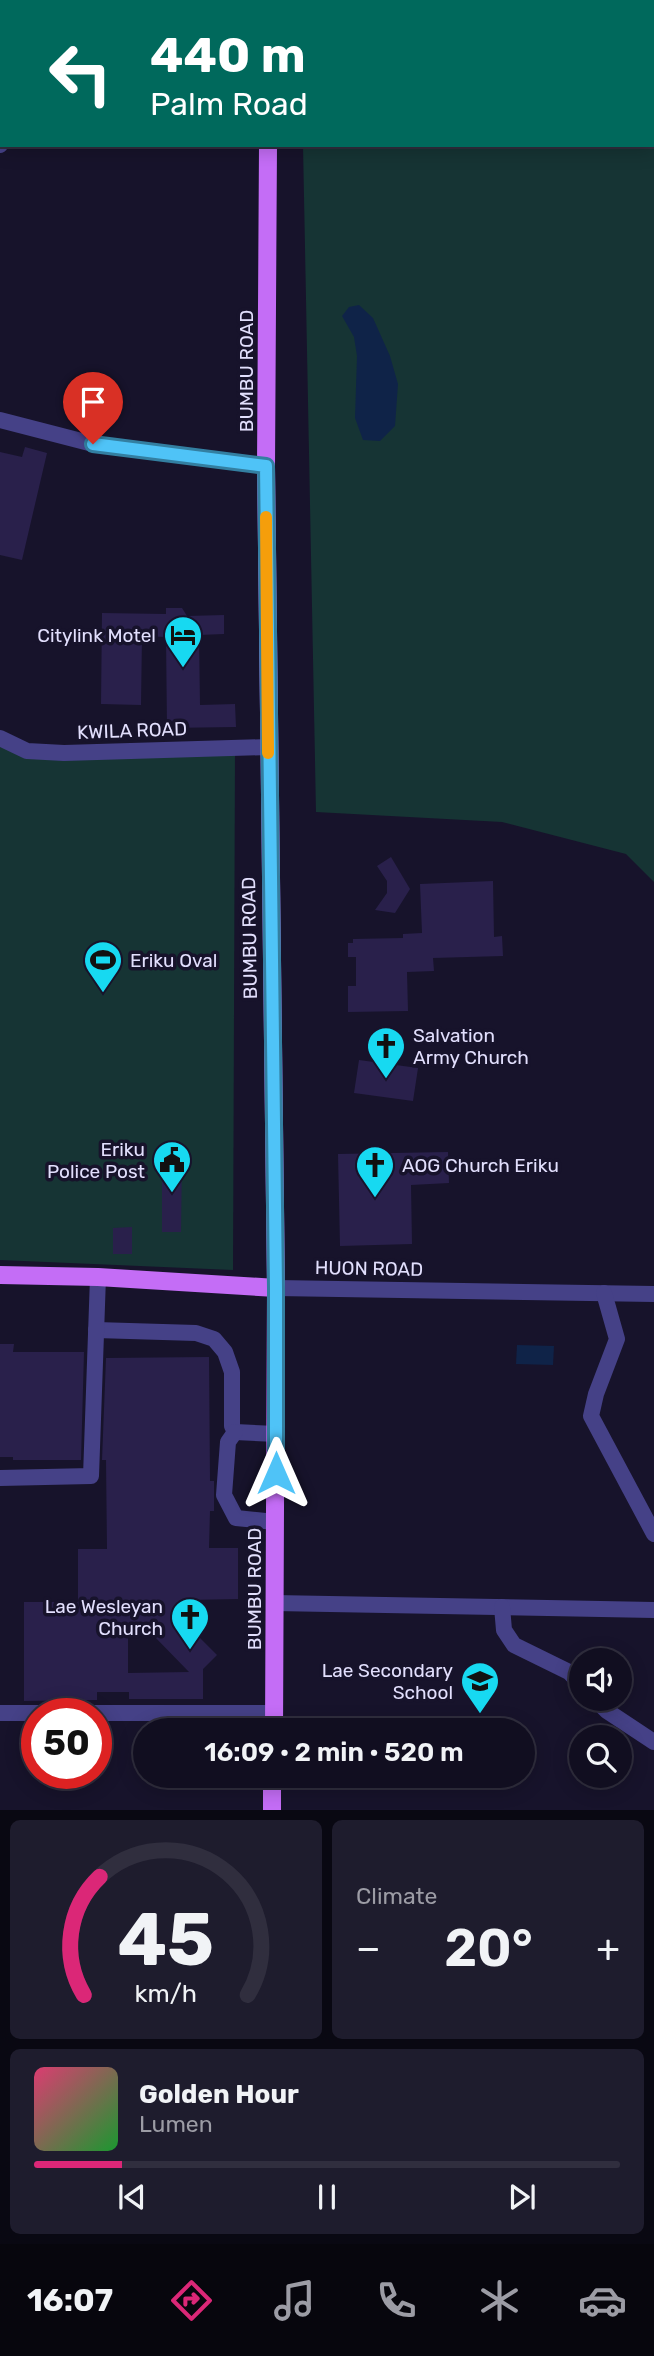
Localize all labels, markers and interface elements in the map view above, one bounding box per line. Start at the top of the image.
text: 440 m [150,26,306,84]
icon: left [35,28,126,119]
text: Palm Road [150,85,308,123]
street label: BUMBU ROAD [235,310,258,432]
pin [63,372,123,444]
icon: arrive [74,383,112,421]
hotel icon: Citylink Motel [162,614,204,669]
place label: Citylink Motel [37,624,156,647]
street label: KWILA ROAD [77,717,188,744]
street label: BUMBU ROAD [237,876,262,1000]
sports icon: Eriku Oval [82,939,124,994]
place label: Eriku Oval [130,949,217,972]
place label: Salvation Army Church [413,1024,529,1069]
church icon: Salvation Army Church [365,1025,407,1080]
place label: Eriku Police Post [47,1138,146,1183]
public building icon: Eriku Police Post [151,1139,193,1194]
church icon: AOG Church Eriku [354,1144,396,1199]
place label: AOG Church Eriku [402,1154,559,1177]
street label: HUON ROAD [315,1256,423,1281]
position arrow [239,1436,313,1510]
street label: BUMBU ROAD [243,1528,266,1650]
place label: Lae Wesleyan Church [45,1595,163,1640]
church icon: Lae Wesleyan Church [169,1596,211,1651]
map controls [569,1648,632,1788]
button: sound [569,1648,632,1711]
place label: Lae Secondary School [322,1659,453,1704]
school or university icon: Lae Secondary School [459,1660,501,1715]
speed limit sign: 50 [21,1698,112,1789]
button: search [569,1725,632,1788]
text: 16:09 · 2 min · 520 m [204,1737,464,1768]
text: Climate [356,1882,437,1910]
text: 45 [118,1898,214,1984]
text: 20° [444,1917,533,1979]
text: − [356,1925,381,1971]
text: + [596,1925,620,1971]
text: km/h [135,1979,197,2008]
text: Golden Hour [139,2079,299,2110]
text: Lumen [139,2110,213,2138]
icon: previous [113,2178,151,2216]
icon: pause [308,2178,346,2216]
icon: next [503,2178,541,2216]
icon: directions [167,2276,216,2325]
icon: music [270,2276,319,2325]
icon: phone [372,2276,421,2325]
icon: climate [475,2276,524,2325]
icon: car [578,2276,627,2325]
text: 16:07 [27,2281,113,2319]

